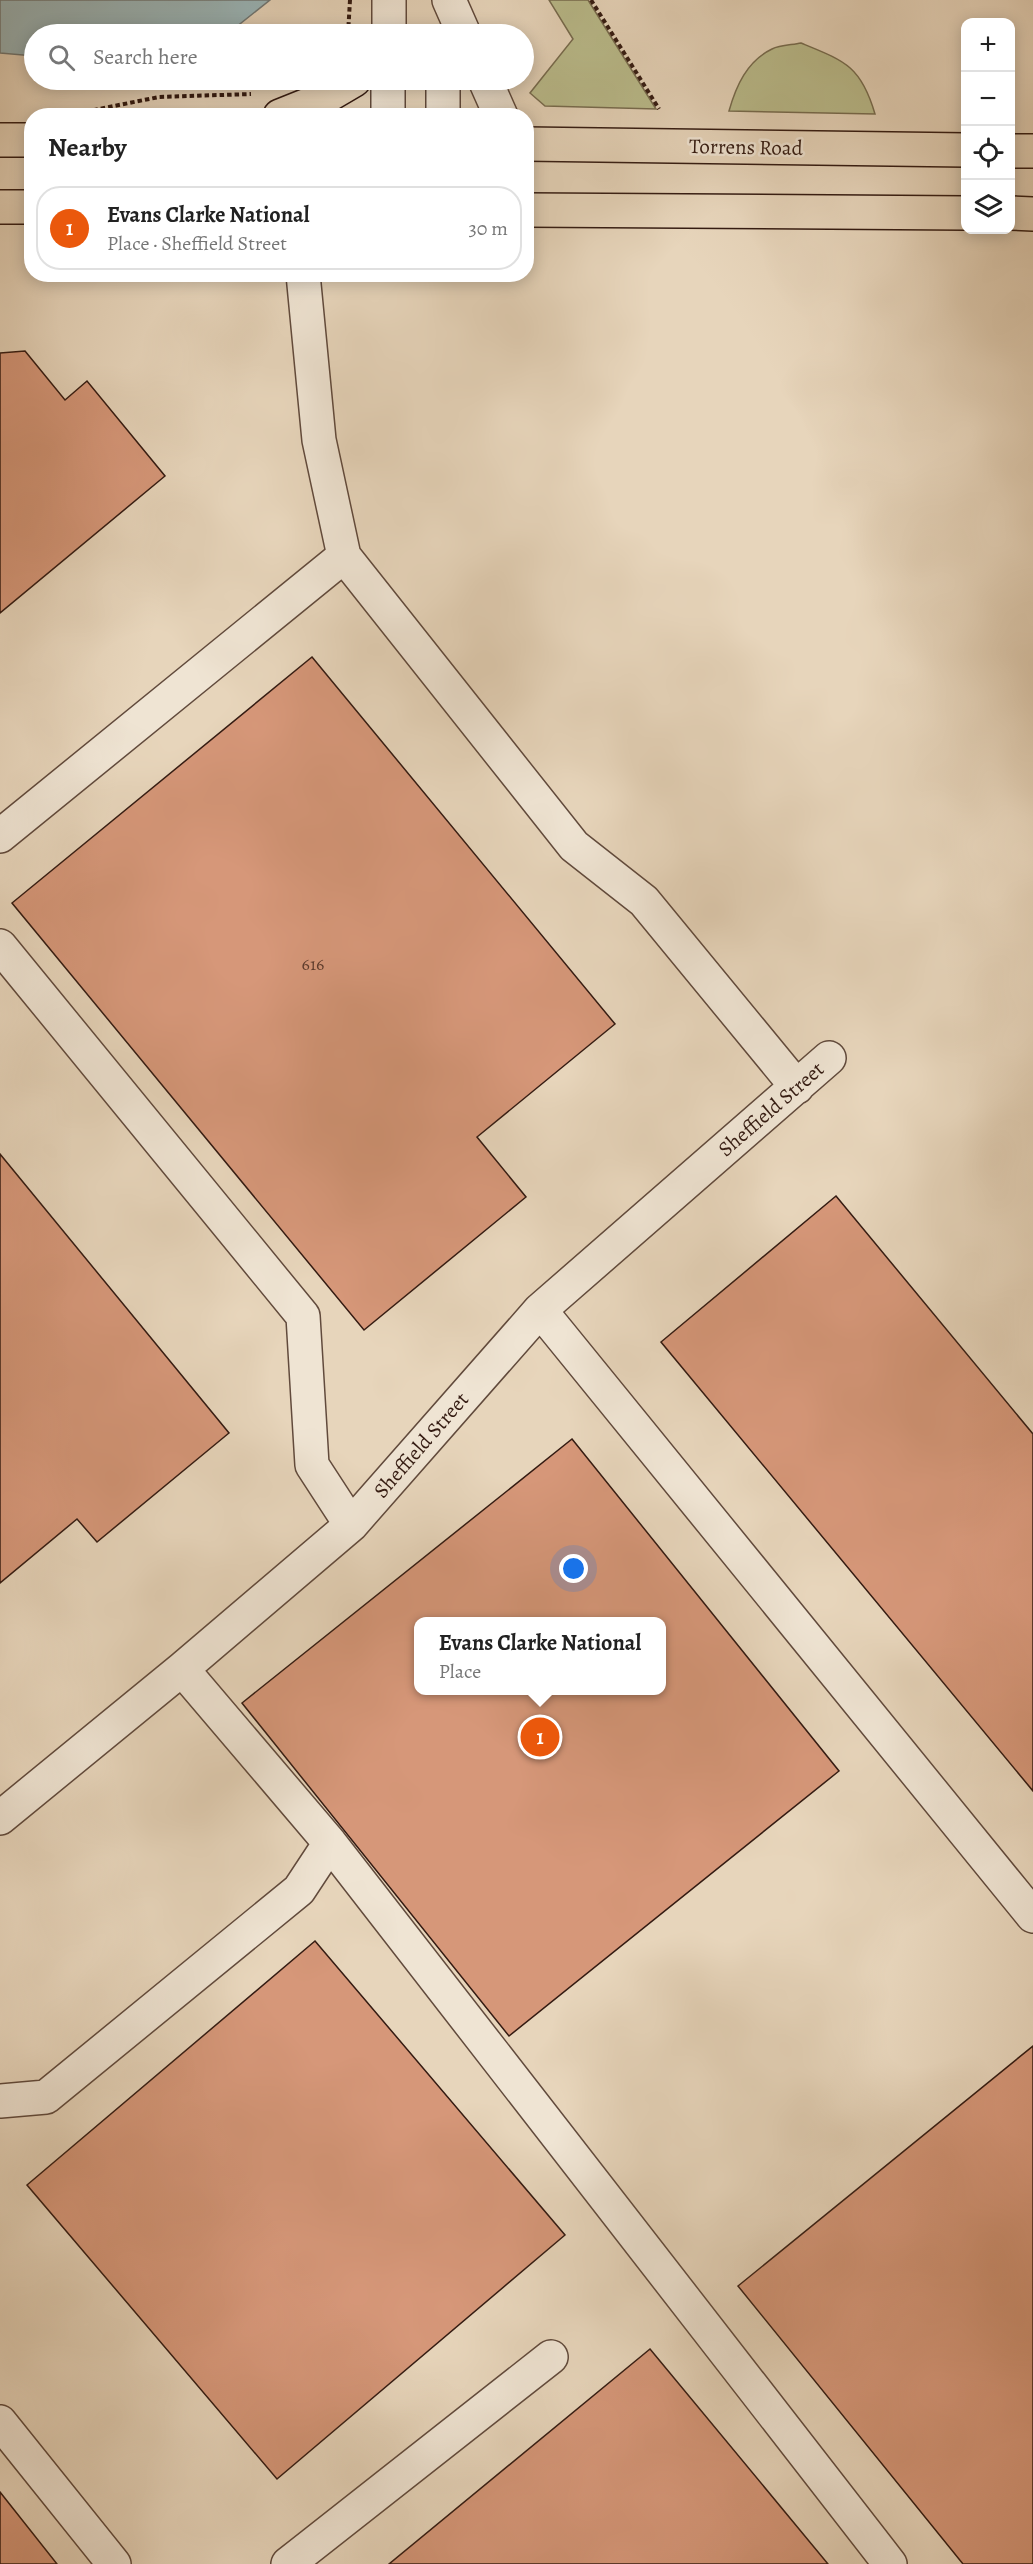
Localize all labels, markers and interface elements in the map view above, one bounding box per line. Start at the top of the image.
map controls [961,18,1015,234]
button: + [961,18,1015,72]
search box [24,24,534,90]
icon: search [45,41,78,74]
text: Search here [93,42,198,72]
button: − [961,72,1015,126]
button: locate [961,126,1015,180]
text: Nearby [48,130,127,165]
street label: Torrens Road [689,132,804,162]
button: layers [961,180,1015,234]
text: Evans Clarke National [107,200,309,230]
text: 1 [66,215,73,242]
text: 30 m [468,215,508,242]
text: Place · Sheffield Street [107,230,287,257]
house number: 616 [302,952,324,976]
street label: Sheffield Street [712,1055,830,1163]
street label: Sheffield Street [367,1386,475,1504]
your location [559,1554,588,1583]
popup [414,1617,666,1695]
text: Evans Clarke National [439,1628,641,1658]
text: Place [439,1658,481,1685]
pin: 1 [520,1714,560,1760]

